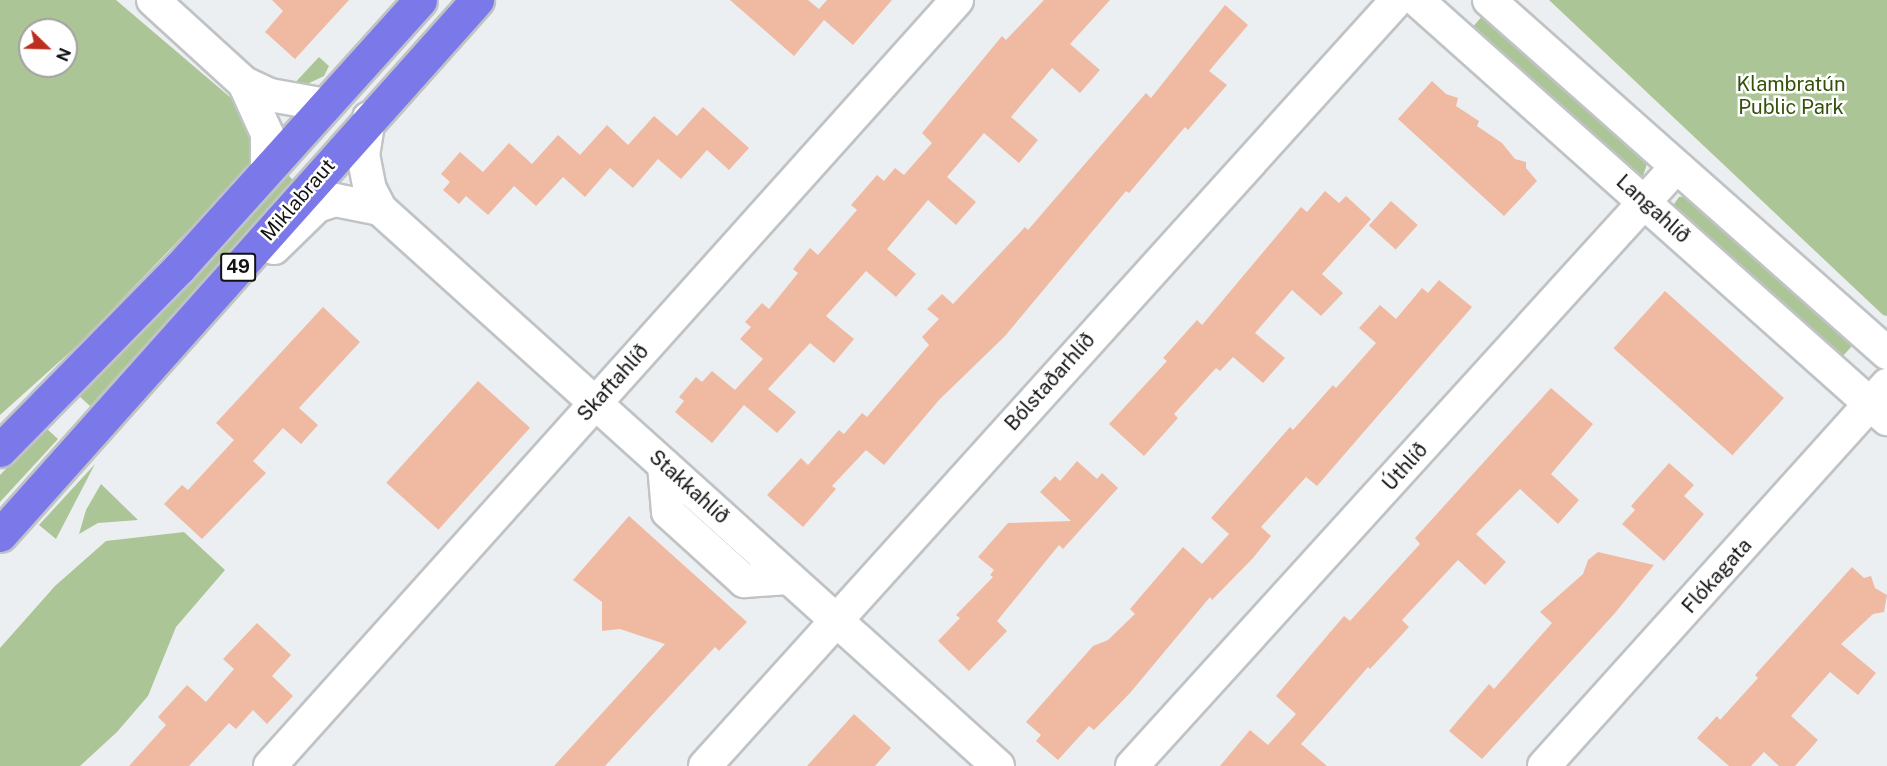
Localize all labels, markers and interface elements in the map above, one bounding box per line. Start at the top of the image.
north arrow [18,18,78,78]
text: N [52,45,74,64]
park label: Klambratún Public Park [1737,73,1845,120]
street label: Miklabraut [256,154,340,246]
street label: Langahlíð [1611,170,1695,248]
road number: 49 [220,252,256,282]
street label: Bólstaðarhlíð [1000,328,1100,436]
street label: Skaftahlíð [572,340,654,426]
street label: Úthlíð [1377,438,1433,496]
street label: Stakkahlíð [644,445,734,529]
street label: Flókagata [1677,534,1757,618]

